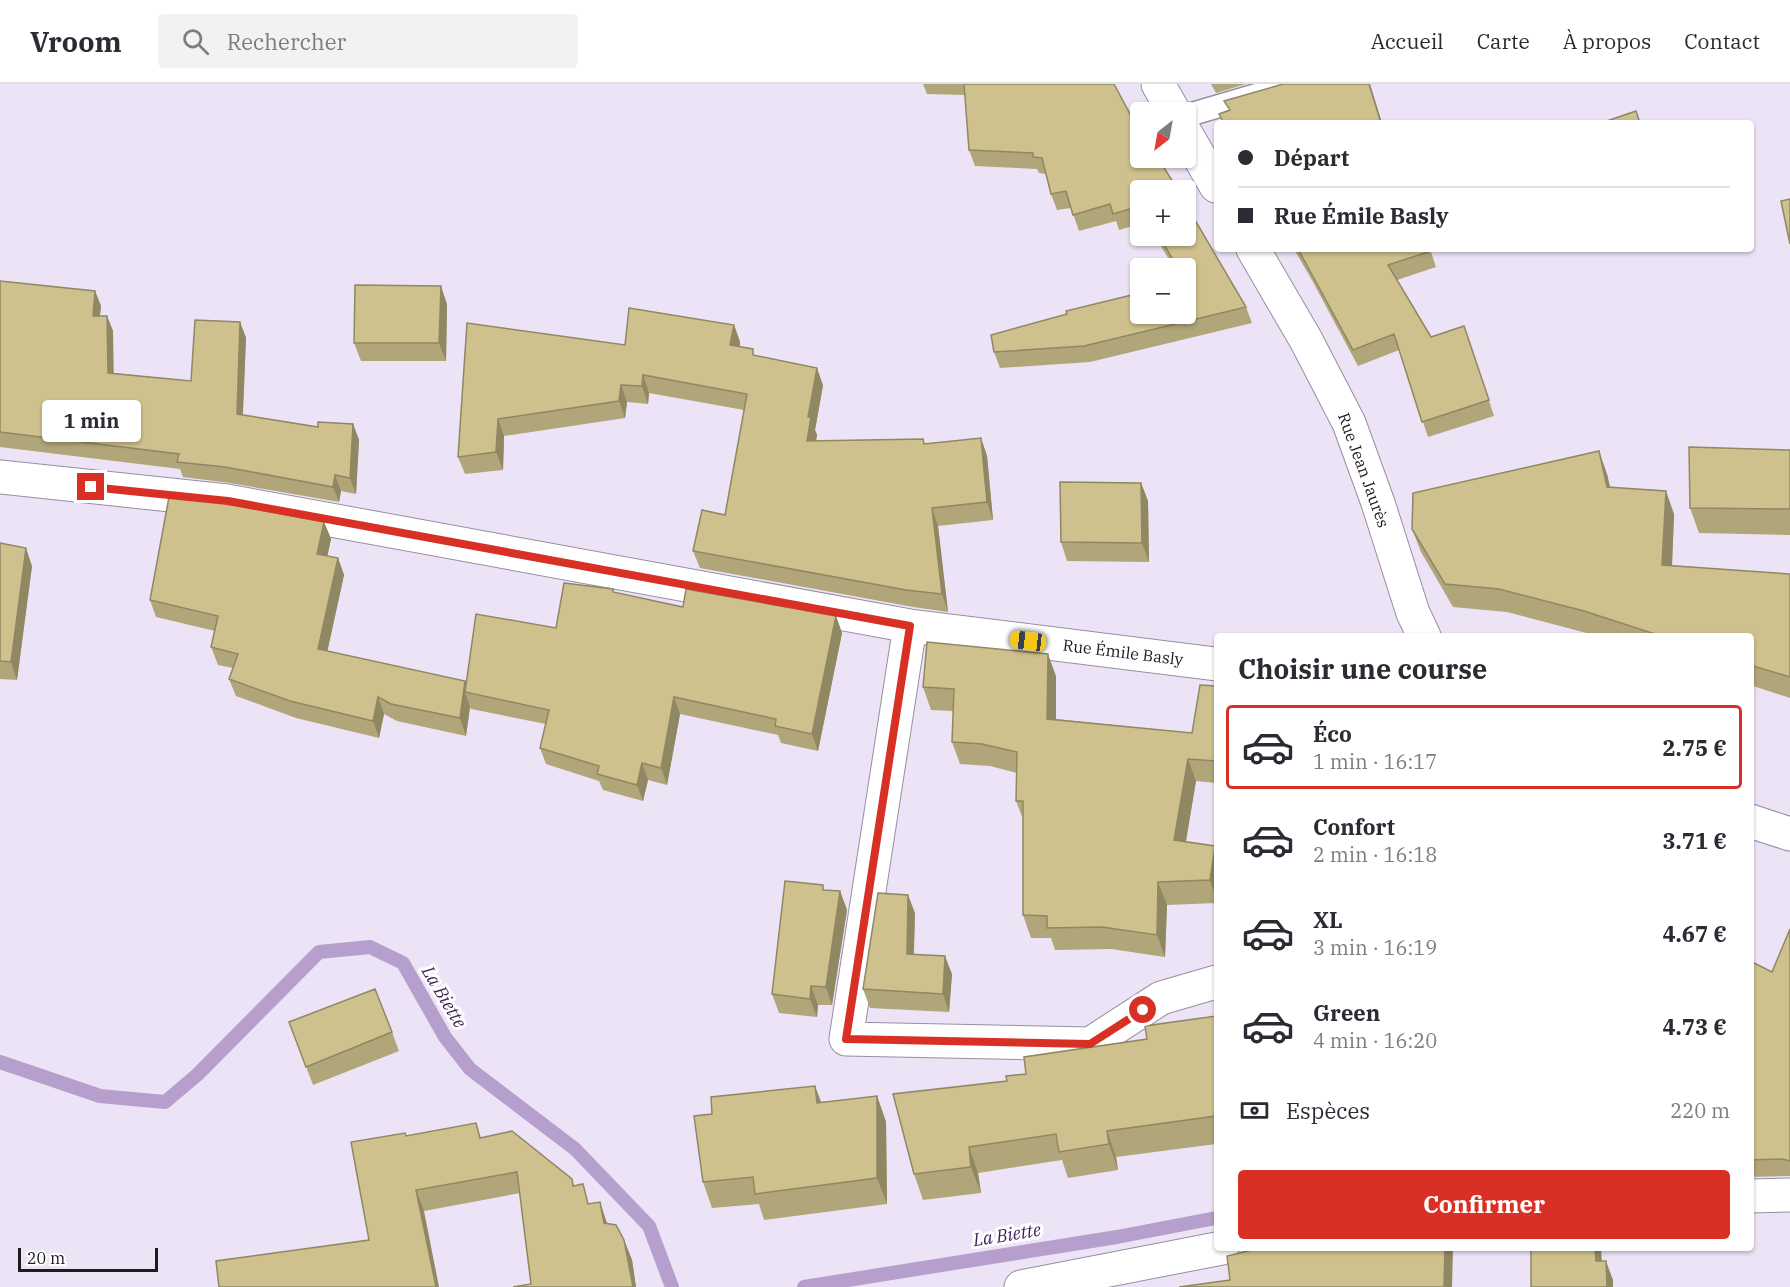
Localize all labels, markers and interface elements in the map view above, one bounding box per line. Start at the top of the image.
search box [158,14,578,68]
text: Vroom [30,23,122,60]
icon: search [179,25,212,58]
text: Rechercher [227,27,346,56]
text: Accueil [1371,27,1444,55]
text: Carte [1477,27,1530,55]
text: À propos [1563,27,1651,55]
text: Contact [1684,27,1760,55]
north arrow [1130,102,1196,168]
map controls [1130,102,1196,324]
text: Départ [1274,143,1349,172]
button: + [1130,180,1196,246]
text: Rue Émile Basly [1274,201,1449,230]
button: − [1130,258,1196,324]
callout: 1 min [42,400,140,442]
text: 1 min [64,407,120,434]
street label: Rue Jean Jaurès [1334,410,1394,530]
route end [77,473,104,500]
car [1009,630,1047,652]
street label: Rue Émile Basly [1062,634,1185,669]
text: Choisir une course [1238,651,1487,686]
text: Éco [1313,719,1352,748]
icon: car [1241,720,1295,774]
text: 2.75 € [1662,733,1727,762]
text: 1 min · 16:17 [1313,748,1437,775]
text: Confort [1313,812,1395,841]
icon: car [1241,813,1295,867]
text: 3.71 € [1662,826,1727,855]
text: 2 min · 16:18 [1313,841,1437,868]
text: XL [1313,905,1343,934]
icon: car [1241,906,1295,960]
text: 4.67 € [1662,919,1727,948]
text: 3 min · 16:19 [1313,934,1437,961]
water label: La Biette [416,961,472,1032]
route start [1129,996,1156,1023]
text: Green [1313,998,1380,1027]
icon: car [1241,999,1295,1053]
text: 4.73 € [1662,1012,1727,1041]
text: 4 min · 16:20 [1313,1027,1437,1054]
icon: cash [1238,1094,1271,1127]
text: Espèces [1286,1096,1370,1125]
text: 220 m [1670,1097,1730,1124]
button: Confirmer [1238,1170,1730,1239]
water label: La Biette [970,1218,1042,1251]
scale bar [18,1245,158,1272]
text: 20 m [27,1248,65,1268]

